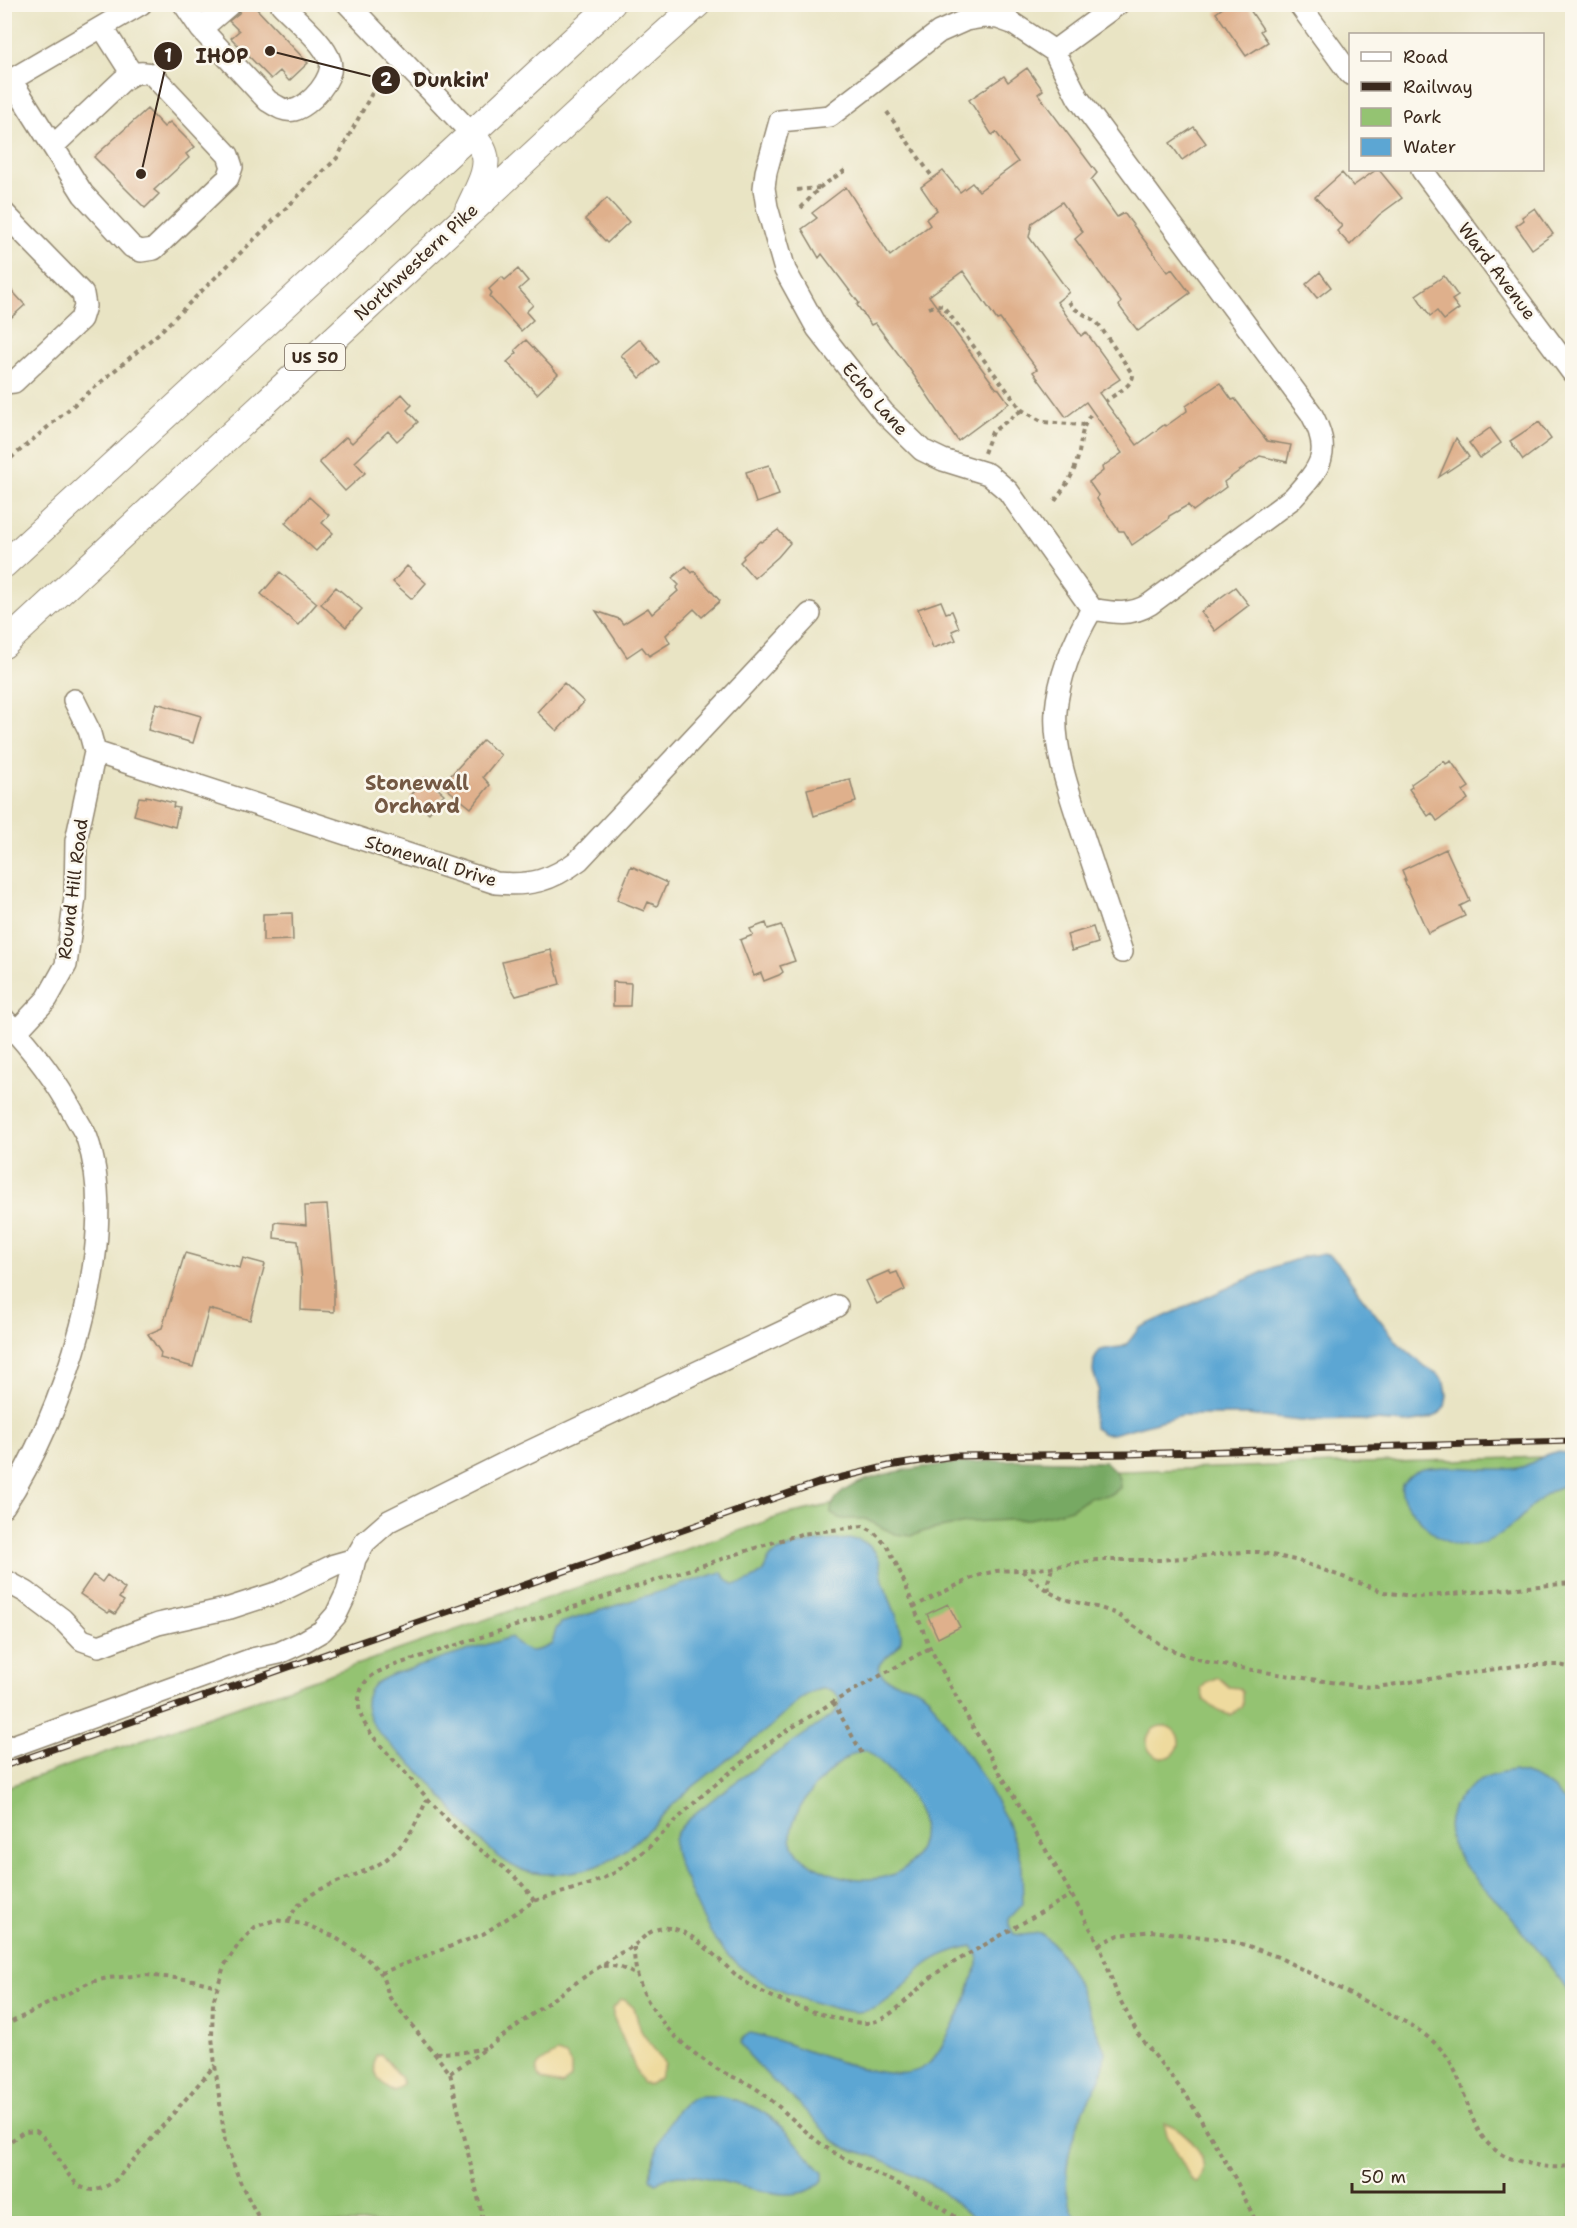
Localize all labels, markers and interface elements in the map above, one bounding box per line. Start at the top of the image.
legend [1349,33,1544,171]
callout: IHOP [153,37,260,75]
text: IHOP [196,43,248,69]
text: 1 [164,44,172,68]
text: Road [1403,45,1448,69]
callout: Dunkin' [371,61,501,99]
text: Dunkin' [413,67,489,93]
text: 2 [380,68,393,92]
text: Railway [1403,75,1473,99]
text: Park [1403,105,1442,129]
text: Water [1403,135,1456,159]
street label: Northwestern Pike [349,198,483,326]
street label: Ward Avenue [1452,217,1542,325]
road number: US 50 [285,344,345,370]
street label: Echo Lane [837,357,913,441]
district label: Stonewall Orchard [365,770,469,819]
street label: Round Hill Road [52,817,94,961]
street label: Stonewall Drive [362,830,500,892]
scale bar [1352,2156,1504,2194]
text: 50 m [1361,2165,1406,2189]

